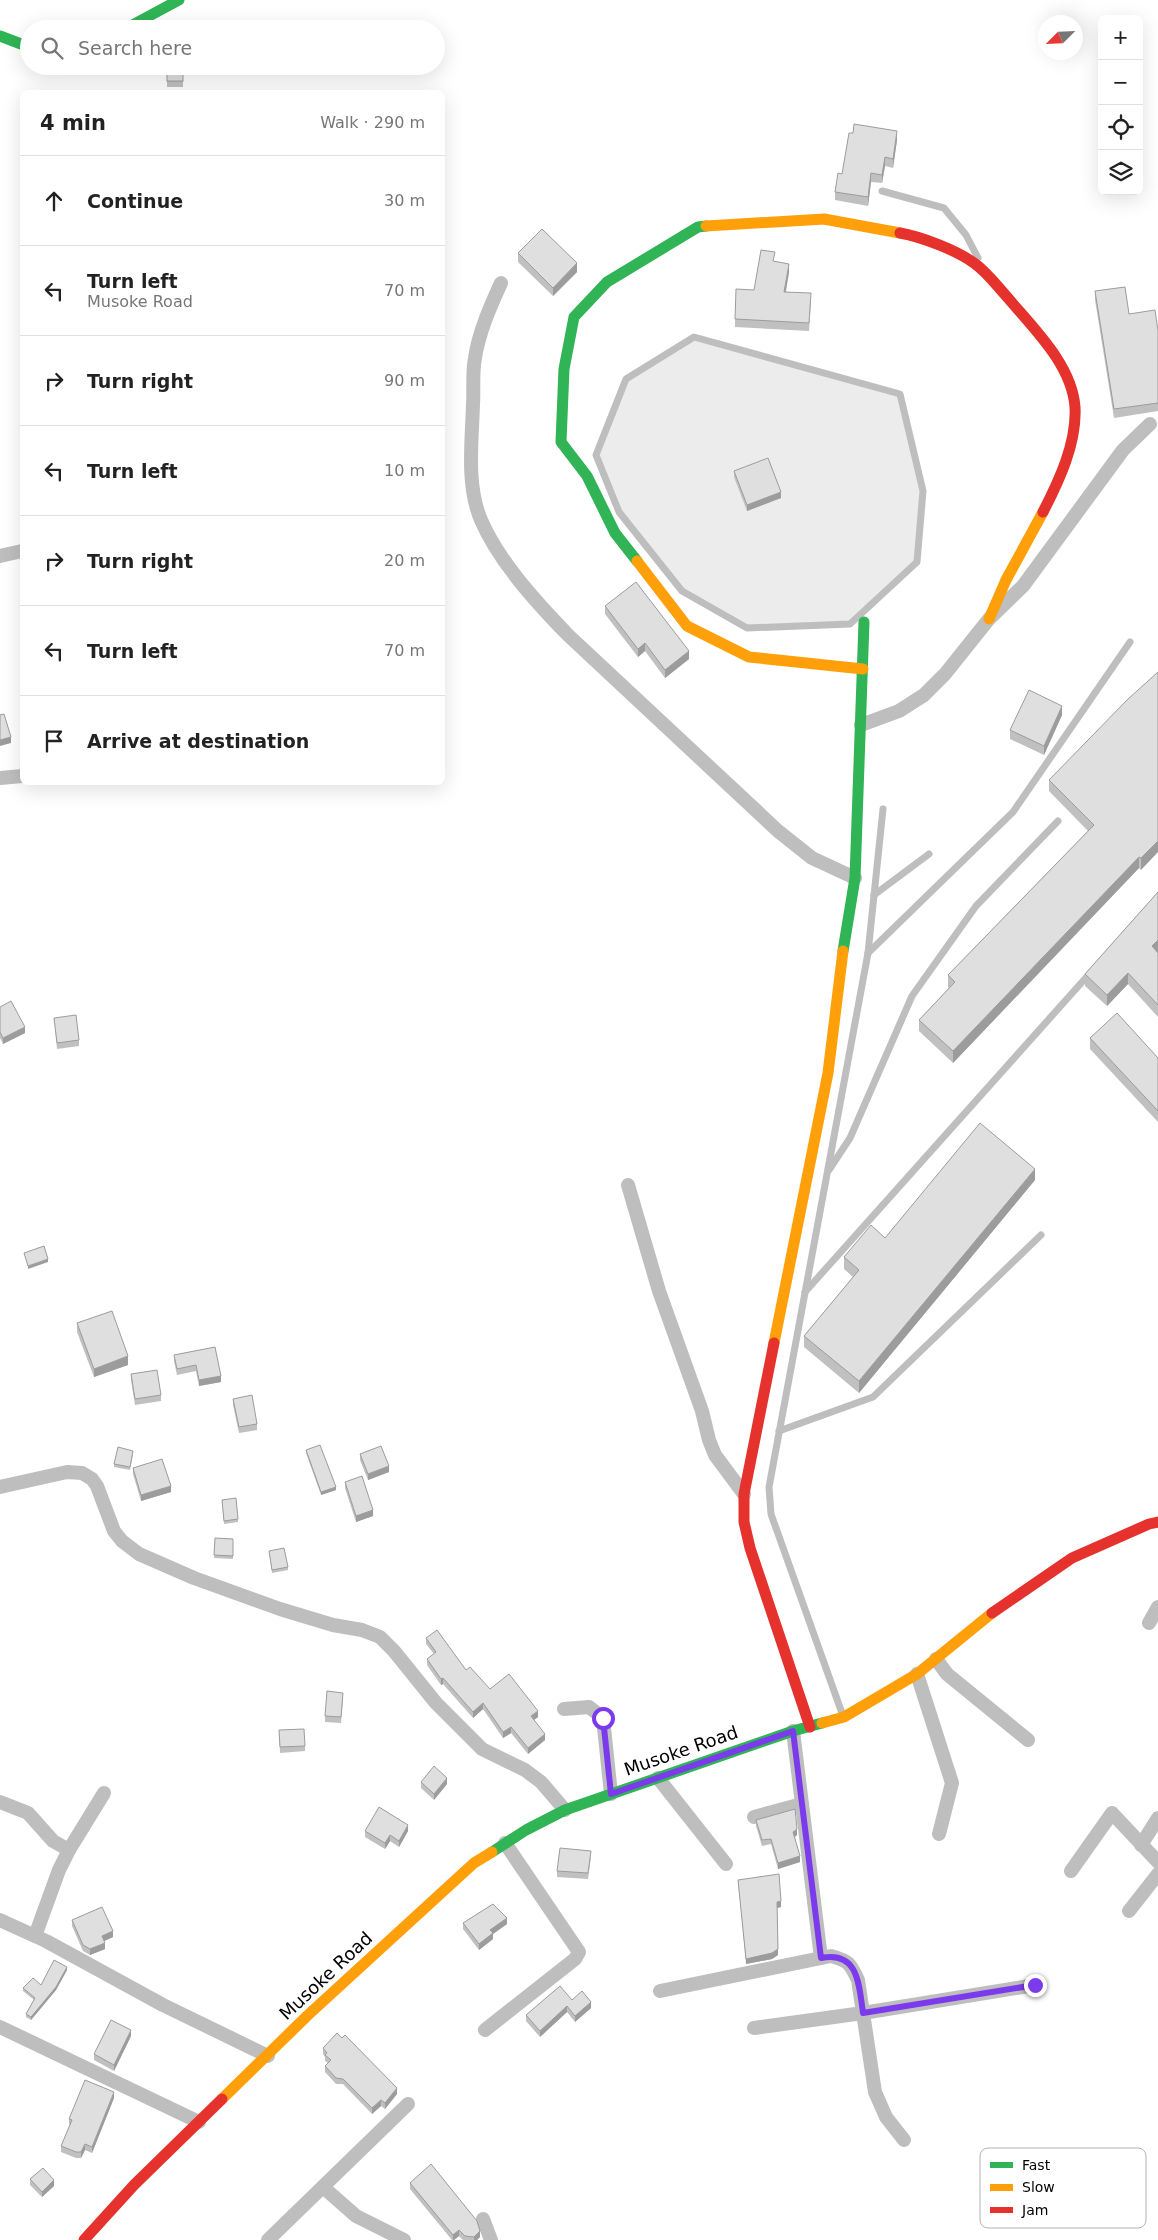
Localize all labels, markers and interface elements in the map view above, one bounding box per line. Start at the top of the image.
north arrow [1038,15,1083,60]
map controls [1098,15,1143,195]
button: + [1098,15,1143,60]
search box [20,20,445,75]
icon: search [38,34,66,62]
text: Search here [78,37,192,59]
button: − [1098,60,1143,105]
button: locate [1098,105,1143,150]
text: 4 min [40,111,106,135]
text: Walk · 290 m [320,113,425,132]
button: layers [1098,150,1143,195]
icon: ahead [40,187,68,215]
text: Continue [87,190,183,212]
text: 30 m [384,191,425,210]
text: Turn left [87,270,178,292]
icon: left [40,277,68,305]
text: 70 m [384,281,425,300]
text: Musoke Road [87,292,193,311]
icon: right [40,367,68,395]
text: Turn right [87,370,193,392]
text: 90 m [384,371,425,390]
icon: left [40,457,68,485]
text: Turn left [87,460,178,482]
text: 10 m [384,461,425,480]
icon: right [40,547,68,575]
text: Turn right [87,550,193,572]
text: 20 m [384,551,425,570]
icon: left [40,637,68,665]
text: Turn left [87,640,178,662]
text: 70 m [384,641,425,660]
icon: arrive [40,727,68,755]
text: Arrive at destination [87,730,309,752]
route start [592,1707,615,1730]
street label: Musoke Road [621,1721,741,1780]
street label: Musoke Road [275,1927,376,2024]
route end [1024,1974,1047,1997]
legend [980,2148,1146,2228]
text: Fast [1022,2157,1051,2173]
text: Slow [1022,2179,1055,2195]
text: Jam [1021,2202,1048,2218]

